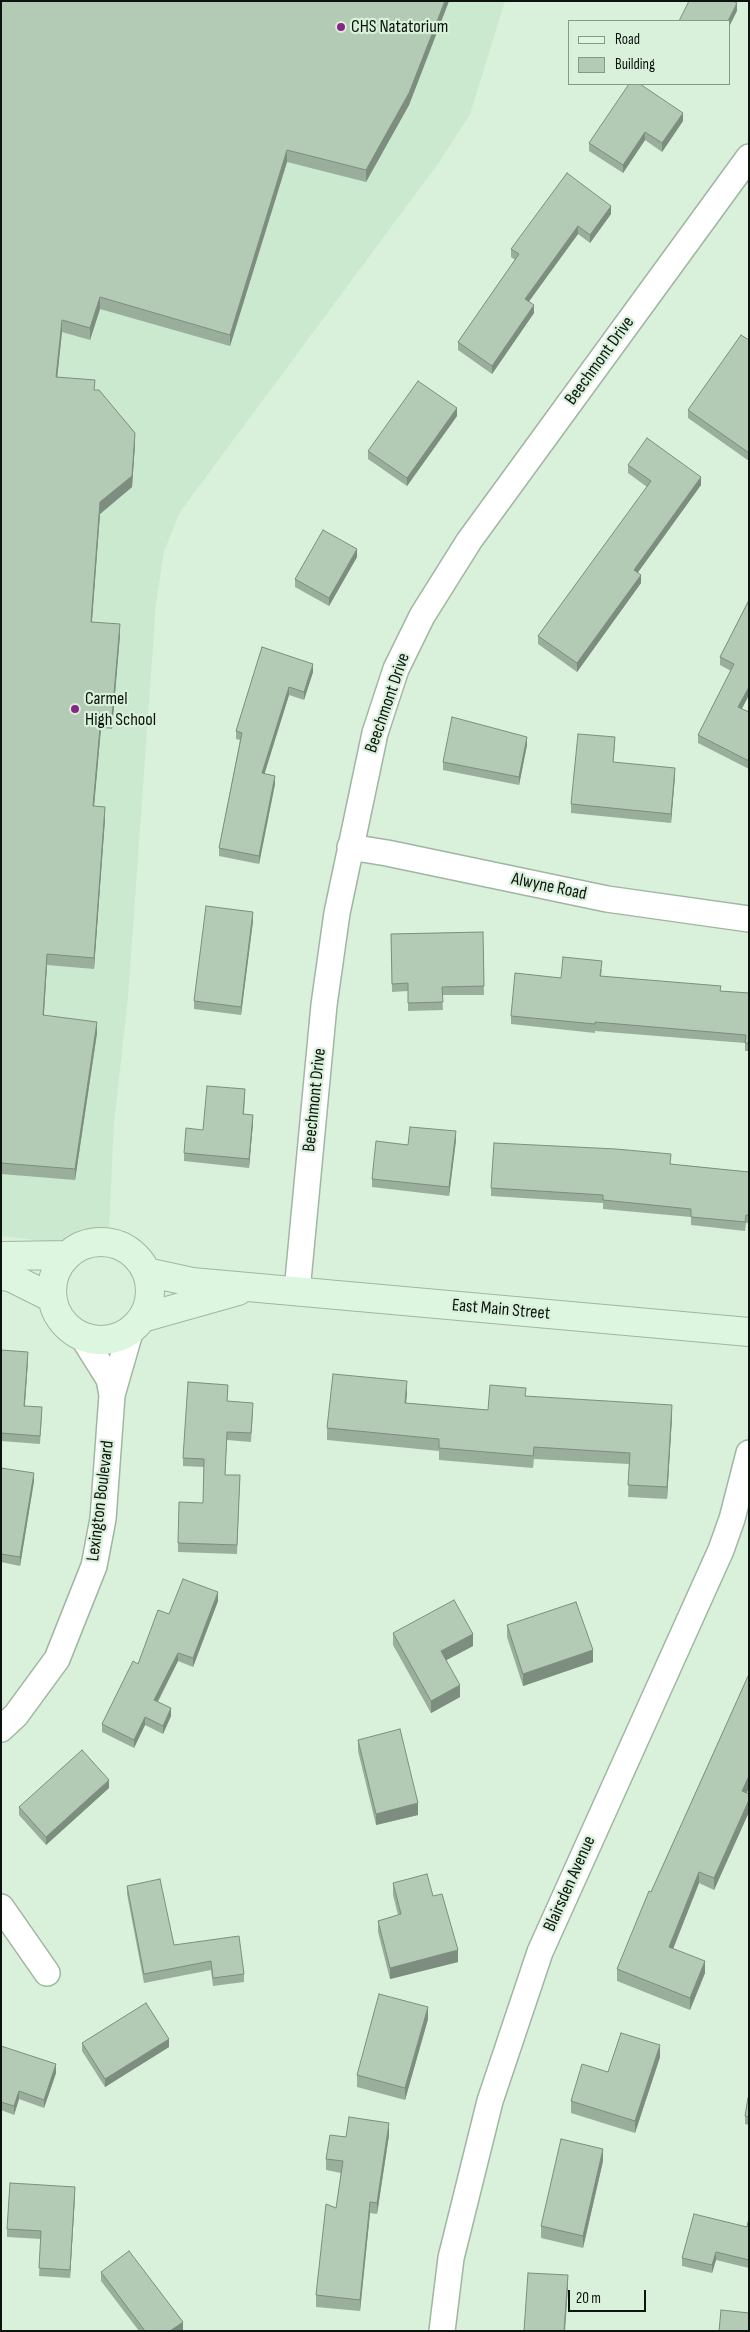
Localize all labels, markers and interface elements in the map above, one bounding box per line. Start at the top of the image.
place label: CHS Natatorium [351,16,448,38]
legend [568,20,730,85]
marker: CHS Natatorium [335,21,347,33]
text: Road [615,30,640,49]
text: Building [615,55,655,74]
street label: Beechmont Drive [561,313,639,409]
street label: Beechmont Drive [361,650,415,756]
place label: Carmel High School [85,688,156,731]
marker: Carmel High School [69,703,81,715]
street label: Alwyne Road [510,869,588,905]
street label: Beechmont Drive [299,1047,331,1153]
street label: East Main Street [451,1295,551,1325]
street label: Lexington Boulevard [83,1439,119,1563]
street label: Blairsden Avenue [539,1833,601,1935]
scale bar [570,2280,648,2312]
text: 20 m [576,2289,601,2308]

